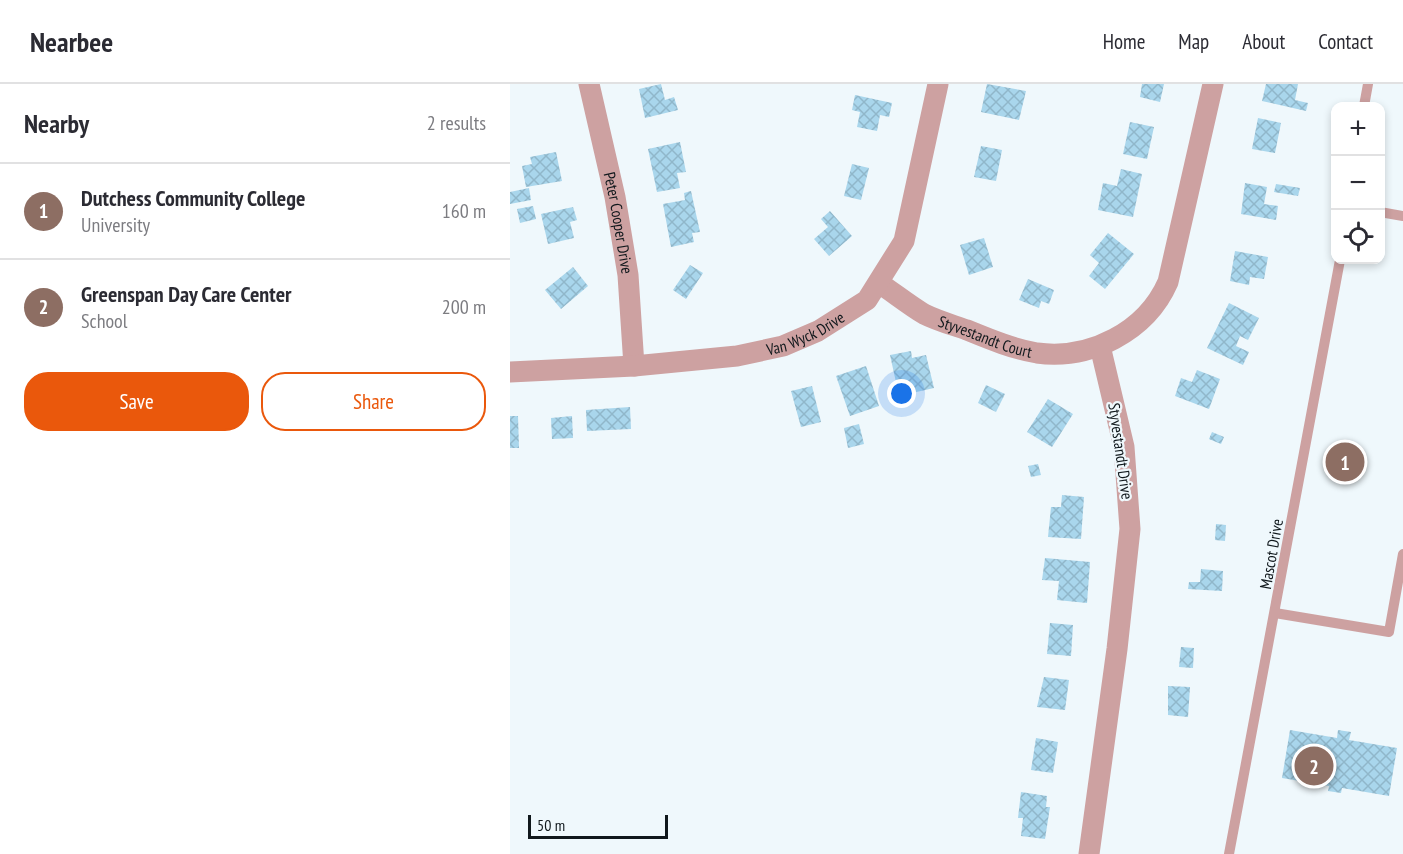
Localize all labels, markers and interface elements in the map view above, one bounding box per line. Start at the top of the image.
text: Nearbee [30,23,113,60]
text: Home [1103,28,1145,55]
text: Map [1178,28,1209,55]
text: About [1242,28,1285,55]
text: Contact [1318,28,1373,55]
map controls [1331,102,1385,264]
button: + [1331,102,1385,156]
text: Nearby [24,107,89,140]
text: 2 results [427,110,486,136]
button: − [1331,156,1385,210]
street label: Peter Cooper Drive [600,170,638,275]
text: Dutchess Community College [81,184,305,212]
text: 1 [39,198,48,224]
text: 160 m [442,198,486,224]
button: locate [1331,210,1385,264]
text: University [81,212,150,238]
text: Greenspan Day Care Center [81,280,292,308]
text: 2 [39,294,48,320]
text: 200 m [442,294,486,320]
street label: Van Wyck Drive [764,307,848,360]
text: School [81,308,127,334]
street label: Styvestandt Court [936,311,1035,362]
button: Save [24,372,249,431]
button: Share [261,372,486,431]
your location [887,379,916,408]
street label: Styvestandt Drive [1104,401,1138,501]
pin: 1 [1326,440,1364,484]
street label: Mascot Drive [1255,517,1287,591]
pin: 2 [1294,744,1334,788]
scale bar [528,812,668,840]
text: 50 m [537,815,565,835]

